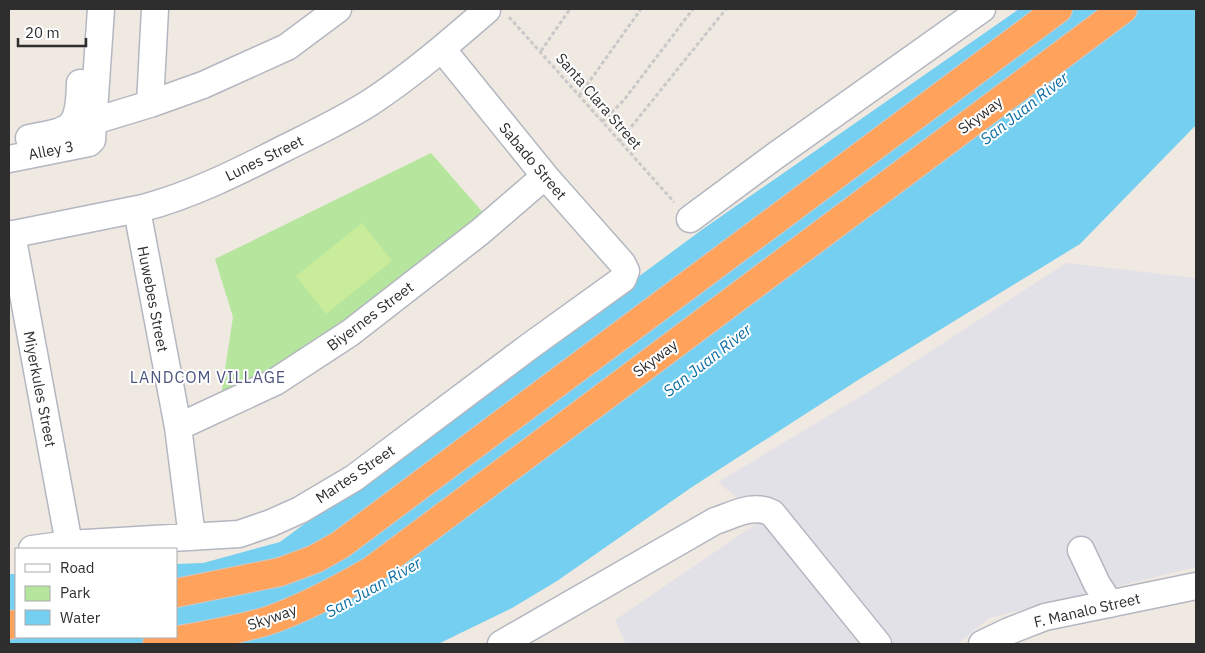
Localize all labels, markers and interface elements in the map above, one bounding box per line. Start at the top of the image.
scale bar [18,15,85,47]
text: 20 m [25,23,60,42]
street label: Santa Clara Street [552,49,646,153]
water label: San Juan River [976,67,1073,149]
street label: Skyway [954,92,1006,138]
street label: Sabado Street [495,118,571,204]
street label: Lunes Street [222,131,306,185]
street label: Alley 3 [27,136,75,164]
street label: Huwebes Street [133,244,173,354]
street label: Biyernes Street [323,277,417,355]
water label: San Juan River [659,319,756,401]
street label: Miyerkules Street [19,329,61,449]
street label: Skyway [629,335,681,381]
district label: LANDCOM VILLAGE [130,367,286,387]
street label: Martes Street [312,441,398,507]
legend [15,548,178,638]
water label: San Juan River [322,552,425,622]
text: Road [60,558,95,577]
text: Park [60,583,90,602]
street label: F. Manalo Street [1032,589,1142,631]
street label: Skyway [245,600,300,634]
text: Water [60,608,101,627]

